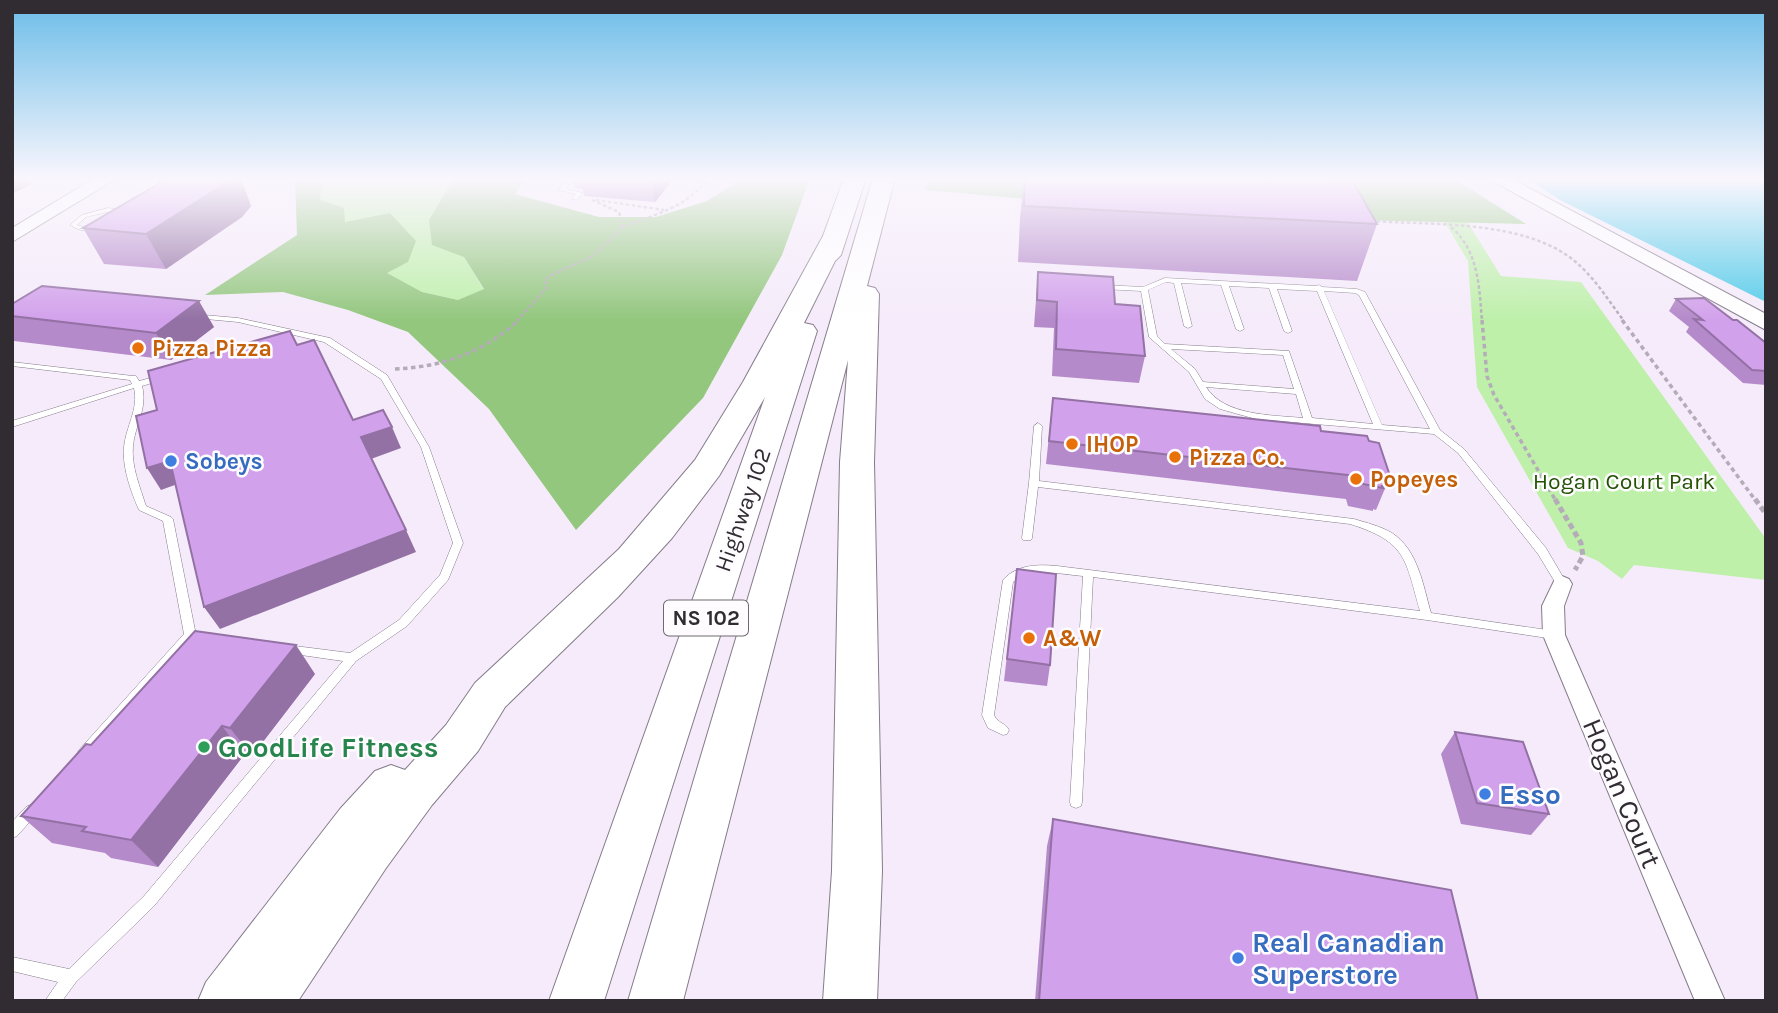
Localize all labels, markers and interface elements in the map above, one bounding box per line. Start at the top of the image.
place label: Pizza Pizza [152,335,272,362]
marker: Pizza Pizza [130,340,146,356]
place label: IHOP [1086,431,1138,458]
marker: IHOP [1064,436,1080,452]
place label: Pizza Co. [1189,444,1285,471]
street label: Highway 102 [709,445,777,575]
place label: Sobeys [185,448,263,475]
marker: Pizza Co. [1167,449,1183,465]
marker: Sobeys [163,453,179,469]
place label: Popeyes [1370,466,1459,493]
park label: Hogan Court Park [1533,468,1715,495]
marker: Popeyes [1348,471,1364,487]
road number: NS 102 [664,600,748,636]
place label: A&W [1043,625,1102,652]
marker: A&W [1021,630,1037,646]
street label: Hogan Court [1576,713,1668,873]
place label: GoodLife Fitness [218,731,438,764]
marker: GoodLife Fitness [196,739,212,755]
place label: Esso [1499,778,1561,811]
marker: Esso [1477,786,1493,802]
place label: Real Canadian Superstore [1252,926,1445,991]
marker: Real Canadian Superstore [1230,950,1246,966]

